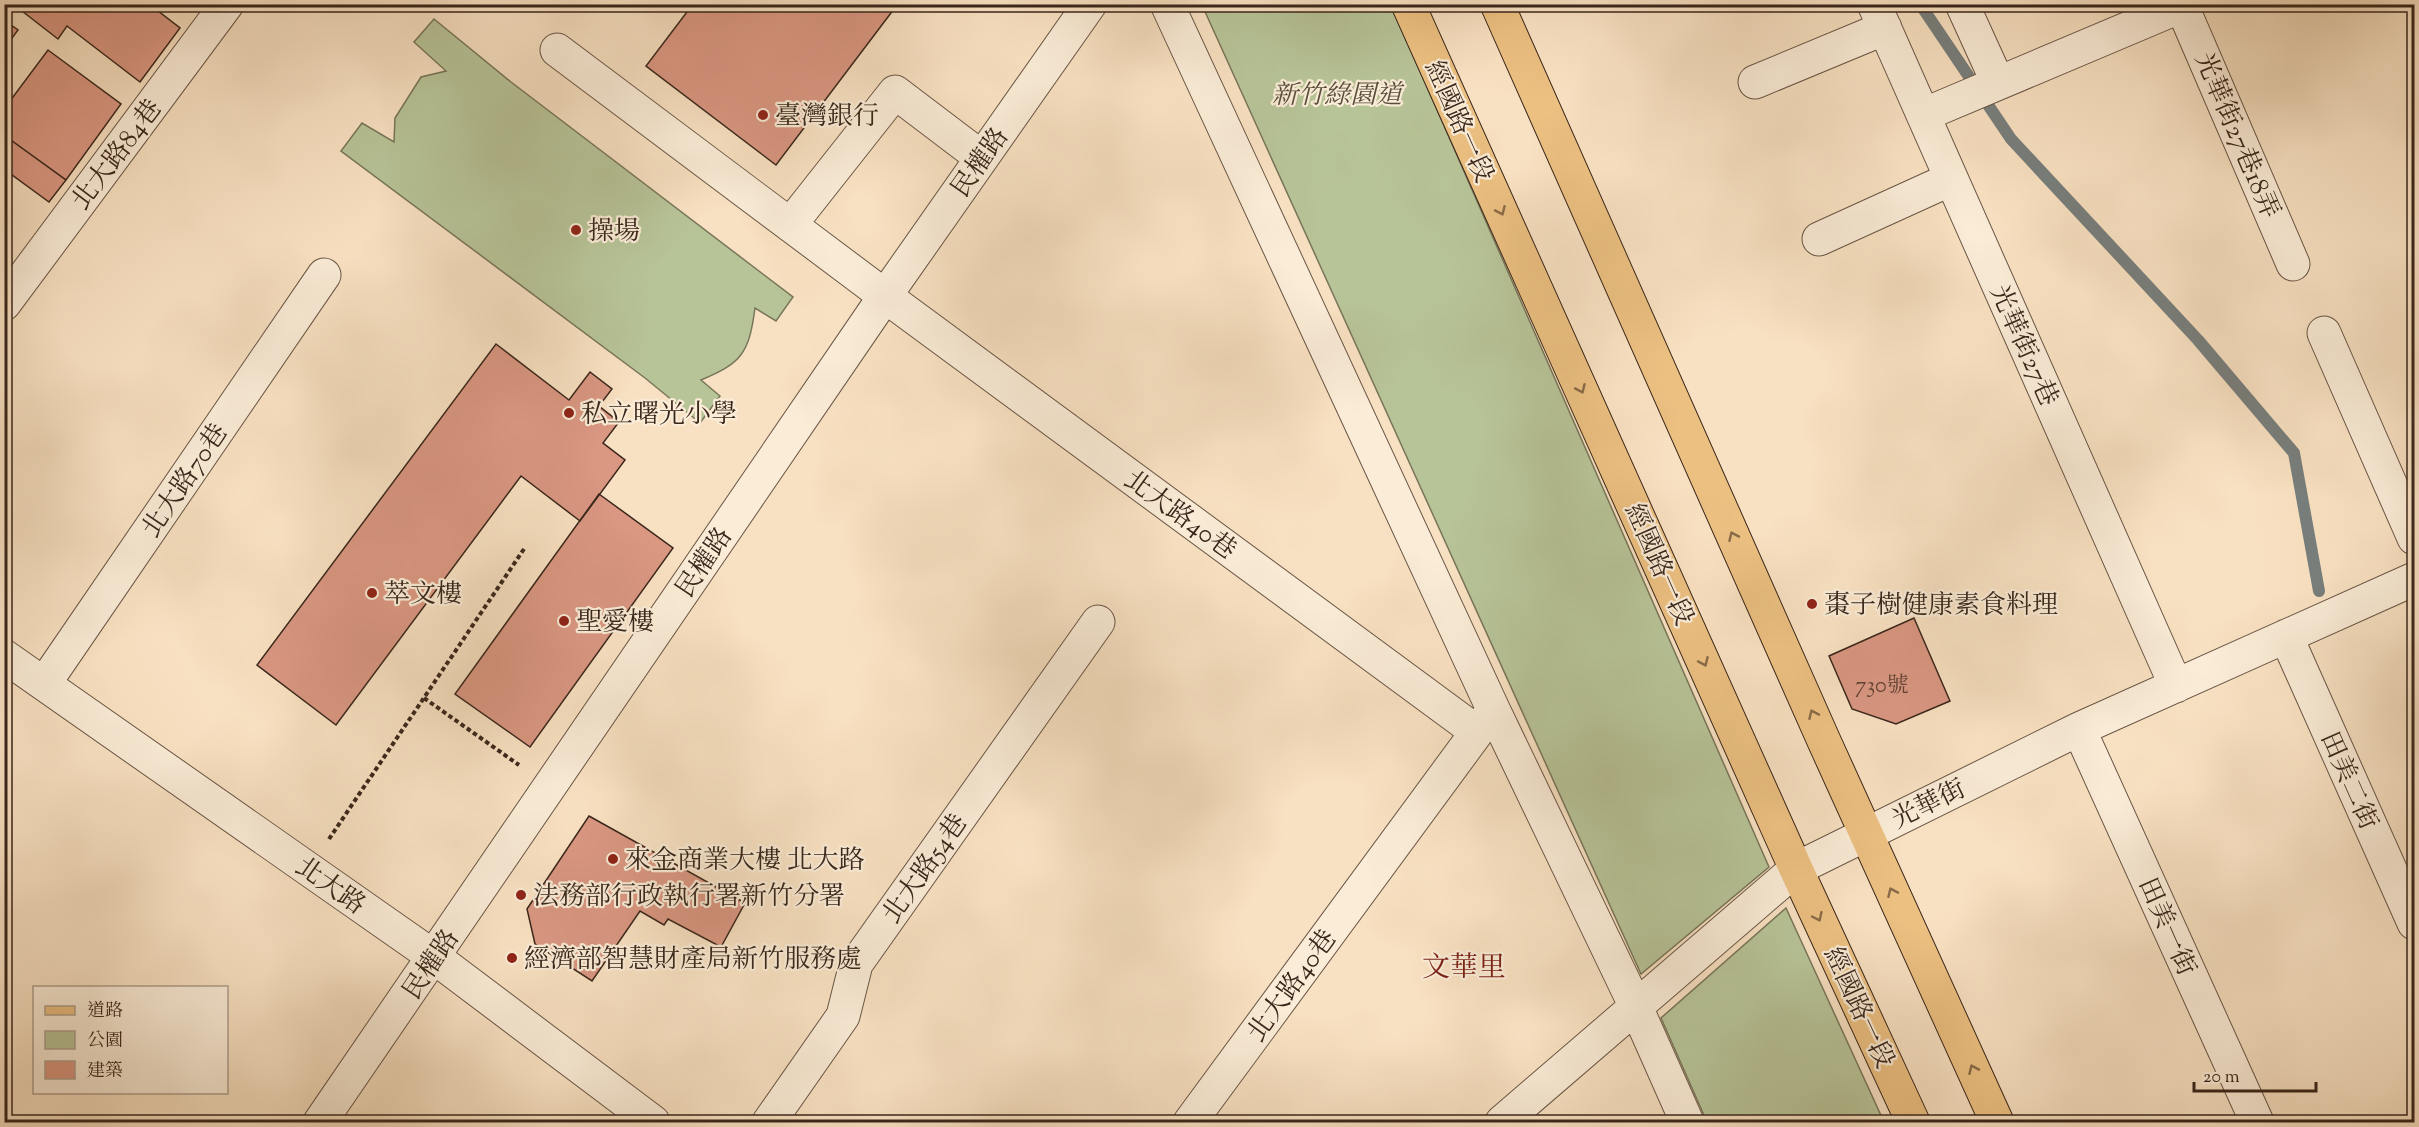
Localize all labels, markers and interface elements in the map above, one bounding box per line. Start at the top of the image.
street label: 光華街27巷18弄 [2184,47,2287,225]
street label: 經國路一段 [1414,55,1501,189]
park label: 新竹綠園道 [1272,78,1405,115]
street label: 北大路84巷 [64,93,172,218]
place label: 臺灣銀行 [775,99,879,136]
marker: 臺灣銀行 [756,108,770,122]
street label: 民權路 [944,121,1019,206]
one-way arrow [1494,205,1506,216]
place label: 操場 [588,214,640,251]
marker: 操場 [569,223,583,237]
street label: 光華街27巷 [1980,279,2066,413]
one-way arrow [1574,382,1586,393]
place label: 私立曙光小學 [581,397,737,434]
marker: 私立曙光小學 [562,406,576,420]
street label: 北大路70巷 [134,417,238,546]
street label: 北大路40巷 [1116,463,1243,569]
street label: 經國路一段 [1614,498,1701,632]
street label: 民權路 [668,521,742,606]
one-way arrow [1729,531,1741,542]
place label: 萃文樓 [384,577,462,614]
marker: 萃文樓 [365,586,379,600]
place label: 棗子樹健康素食料理 [1824,588,2058,625]
marker: 棗子樹健康素食料理 [1805,597,1819,611]
place label: 聖愛樓 [576,605,654,642]
marker: 聖愛樓 [557,614,571,628]
one-way arrow [1697,656,1709,667]
house number: 730號 [1855,671,1909,703]
one-way arrow [1808,709,1820,720]
street label: 田美二街 [2310,726,2386,836]
street label: 光華街 [1886,772,1972,839]
street label: 北大路54巷 [875,807,977,932]
place label: 來金商業大樓 北大路 [625,843,865,880]
street label: 北大路 [287,850,372,925]
marker: 來金商業大樓 北大路 [606,852,620,866]
street label: 田美一街 [2128,872,2204,982]
place label: 法務部行政執行署新竹分署 [533,879,845,916]
one-way arrow [1888,887,1900,898]
marker: 法務部行政執行署新竹分署 [514,888,528,902]
one-way arrow [1811,910,1823,921]
street label: 民權路 [395,923,469,1008]
street label: 北大路40巷 [1240,923,1346,1050]
street label: 經國路一段 [1813,941,1902,1075]
place label: 經濟部智慧財產局新竹服務處 [524,942,862,979]
district label: 文華里 [1422,949,1506,989]
marker: 經濟部智慧財產局新竹服務處 [505,951,519,965]
legend [33,986,228,1094]
text: 道路 [87,999,123,1025]
text: 公園 [87,1029,123,1055]
scale bar [2194,1055,2316,1093]
text: 建築 [87,1059,123,1085]
one-way arrow [1969,1065,1981,1076]
text: 20 m [2203,1065,2240,1091]

